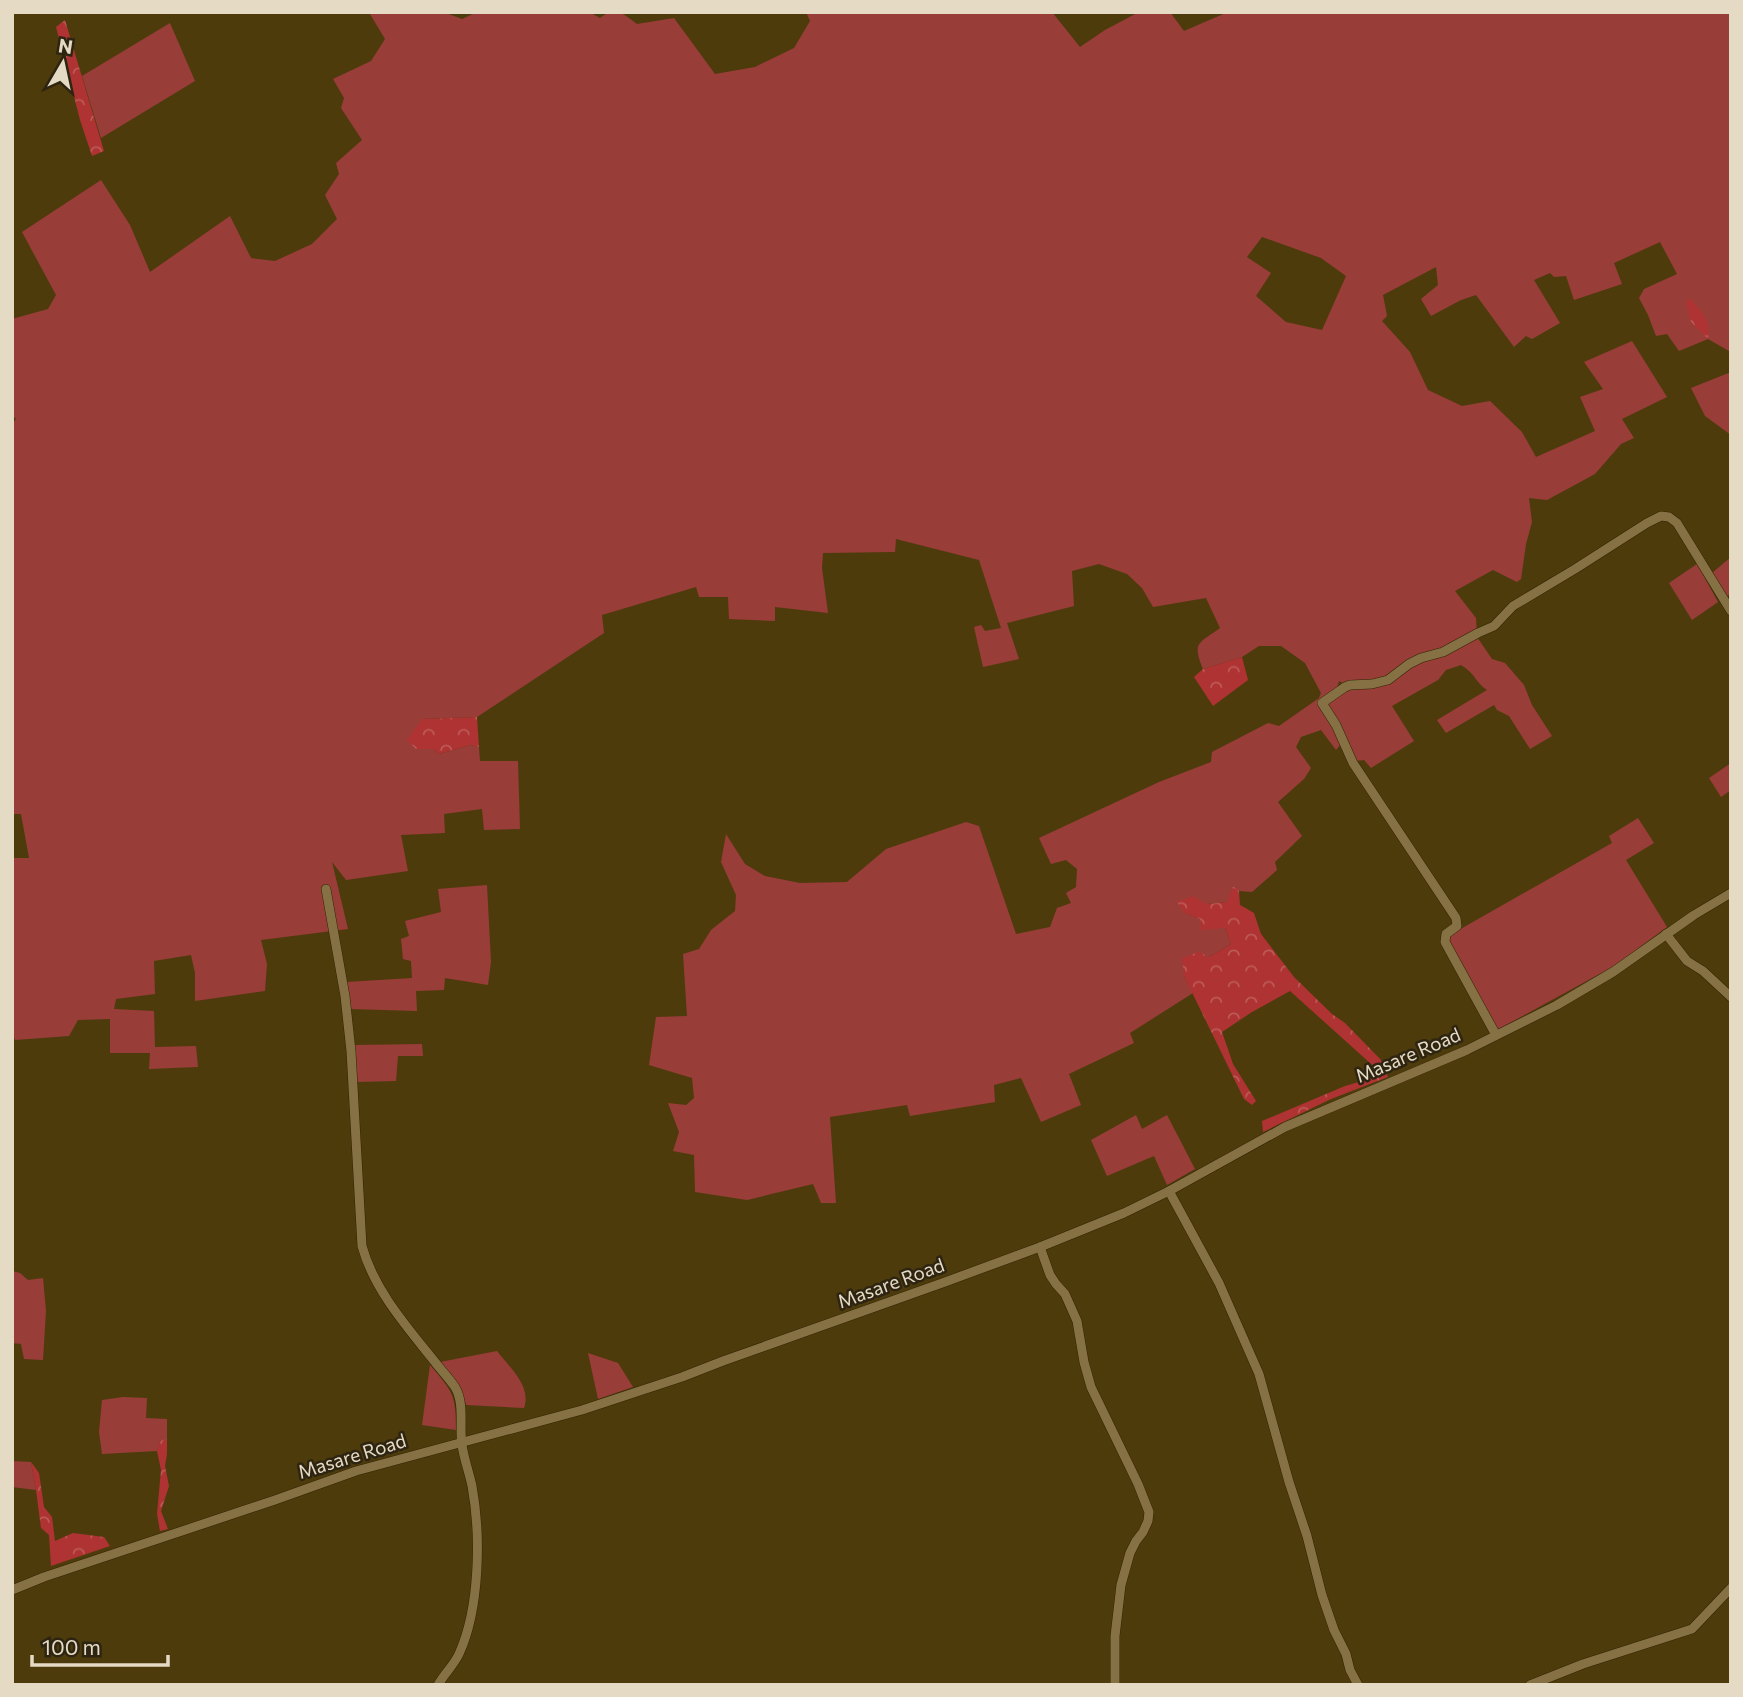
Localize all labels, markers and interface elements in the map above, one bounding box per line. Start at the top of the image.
north arrow [28,28,98,98]
text: N [57,33,75,58]
street label: Masare Road [1352,1022,1464,1087]
street label: Masare Road [834,1253,947,1312]
street label: Masare Road [295,1428,409,1483]
scale bar [32,1624,168,1668]
text: 100 m [42,1634,101,1659]

